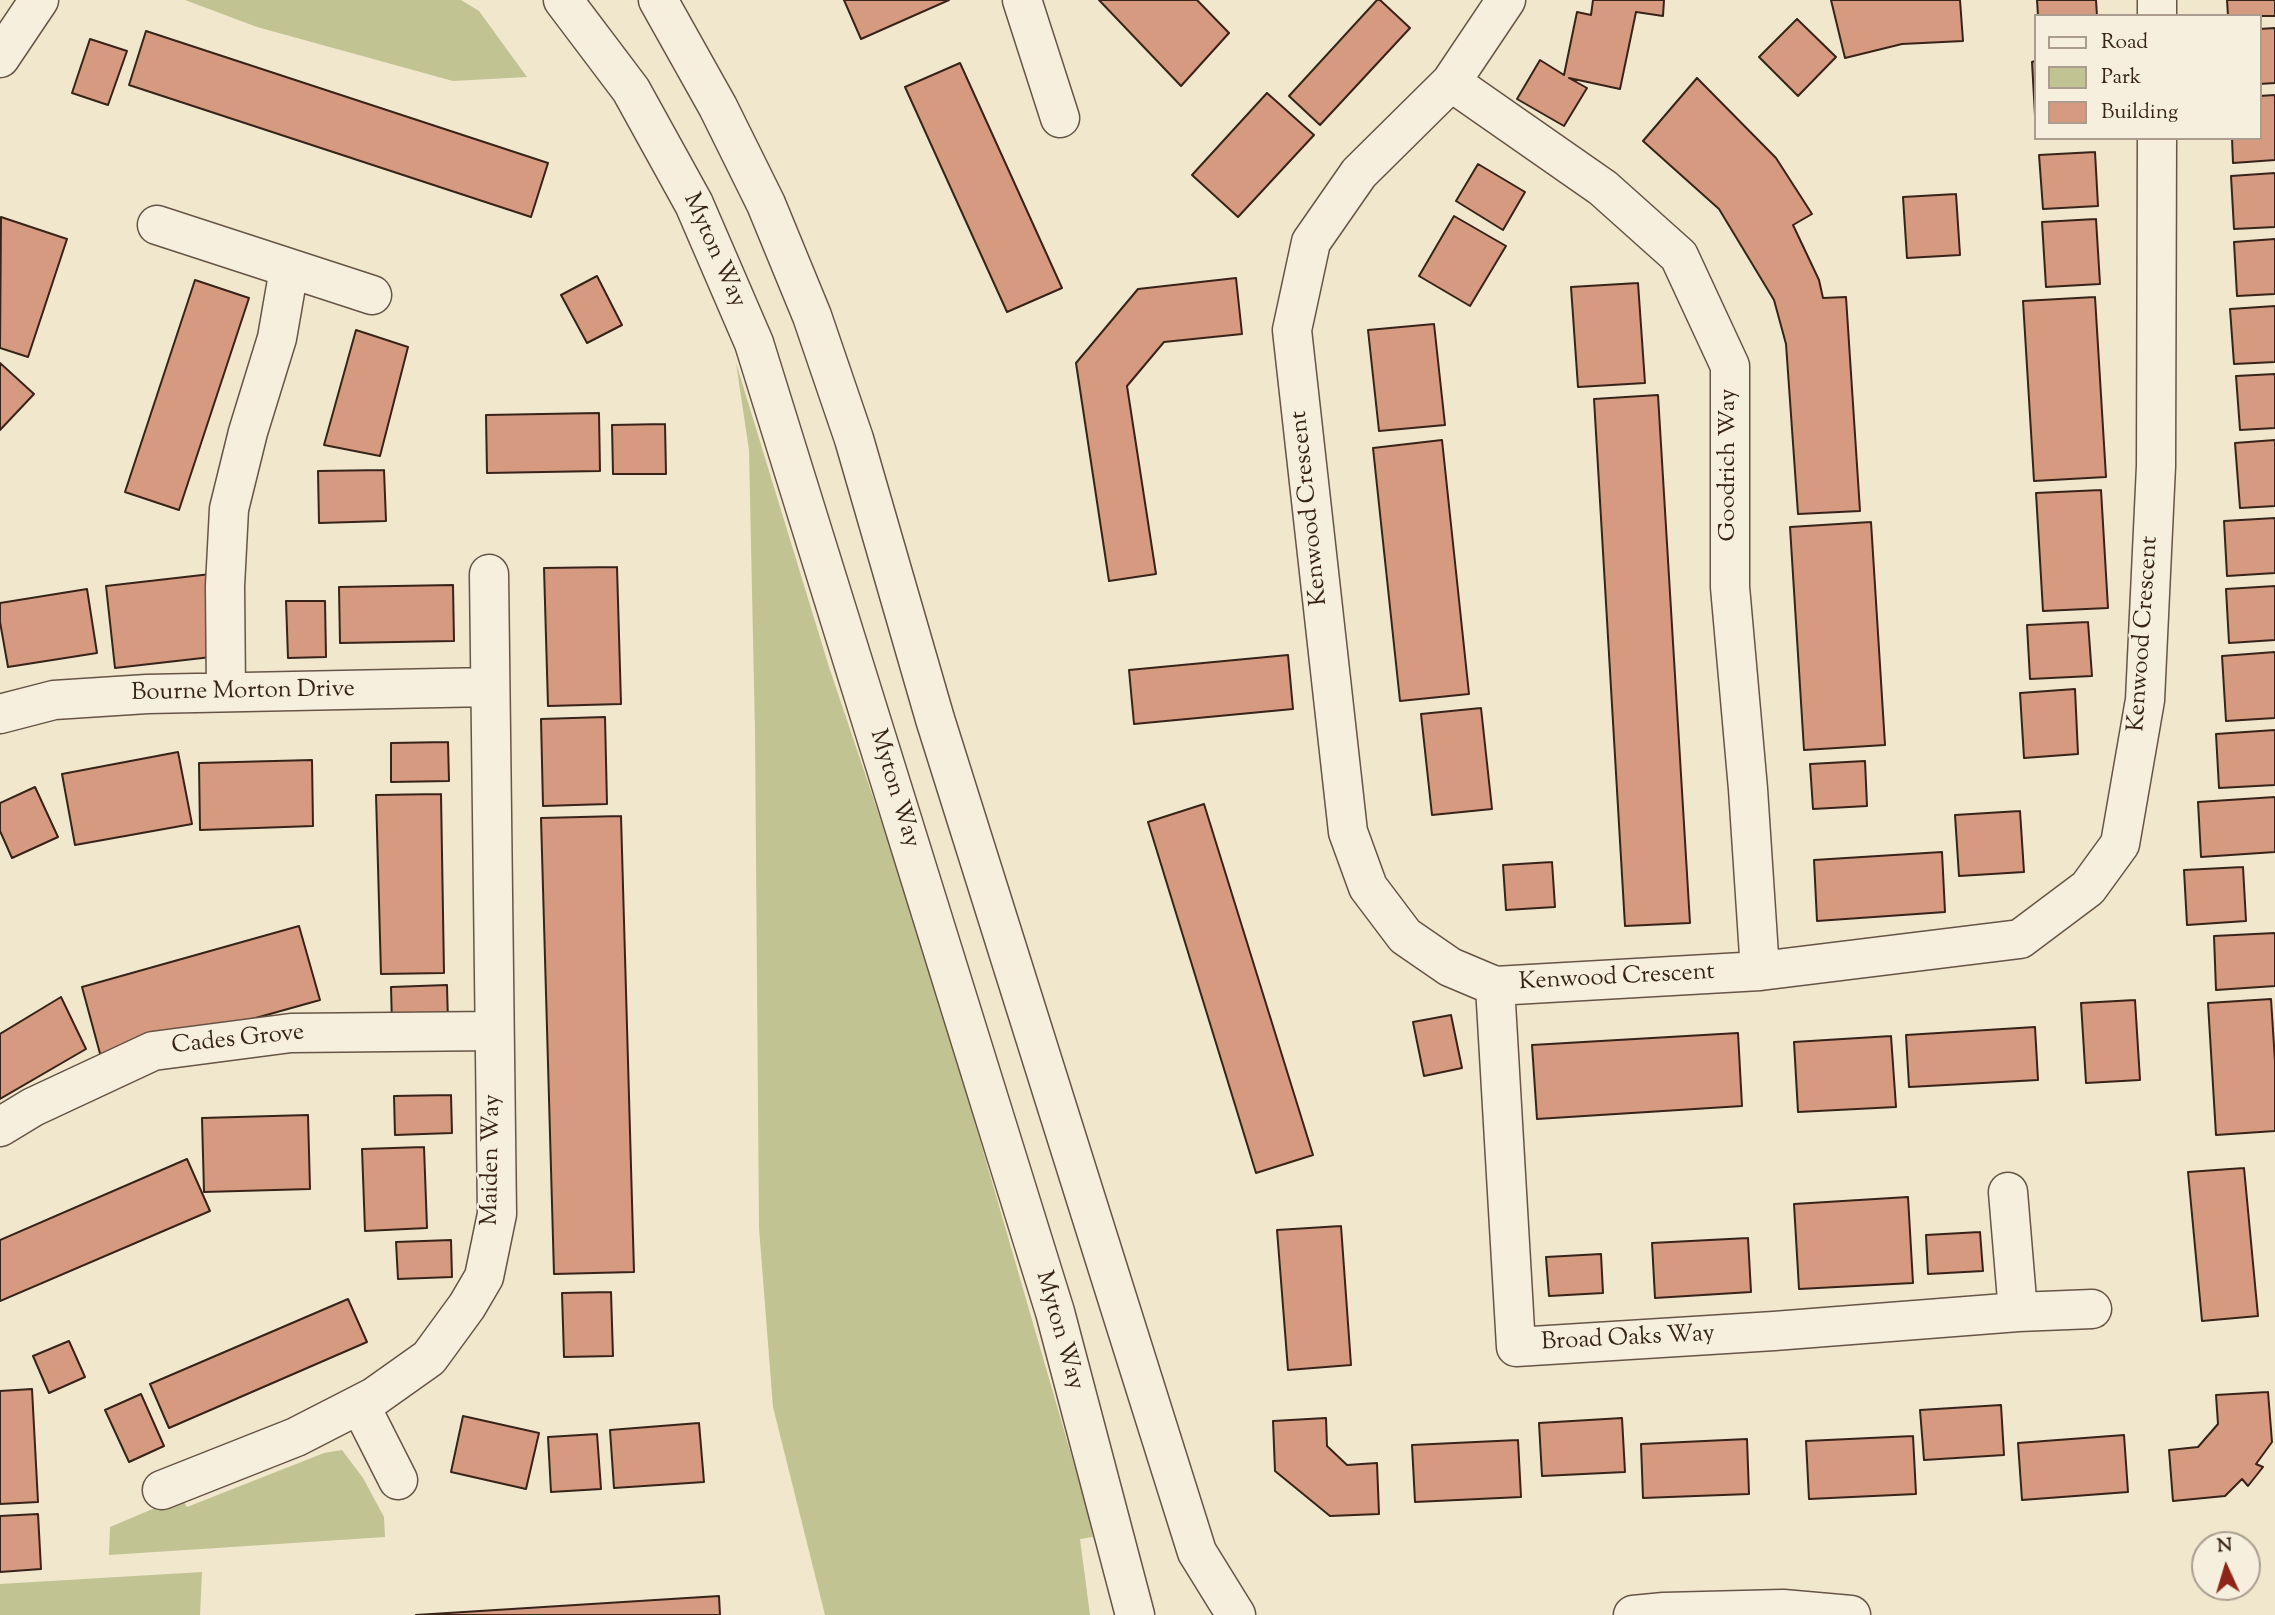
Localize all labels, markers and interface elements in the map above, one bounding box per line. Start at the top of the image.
legend [2034,14,2261,140]
text: Road [2101,28,2148,58]
text: Park [2101,63,2141,93]
text: Building [2101,98,2178,128]
street label: Myton Way [675,189,751,313]
street label: Goodrich Way [1716,389,1744,541]
street label: Kenwood Crescent [1286,409,1336,607]
street label: Kenwood Crescent [2124,535,2166,733]
street label: Bourne Morton Drive [131,677,355,709]
street label: Myton Way [861,726,925,852]
street label: Kenwood Crescent [1518,959,1716,999]
street label: Cades Grove [170,1020,306,1062]
street label: Maiden Way [477,1094,509,1226]
street label: Myton Way [1027,1268,1089,1394]
street label: Broad Oaks Way [1540,1321,1716,1359]
north arrow [2191,1531,2261,1601]
text: N [2216,1533,2233,1561]

